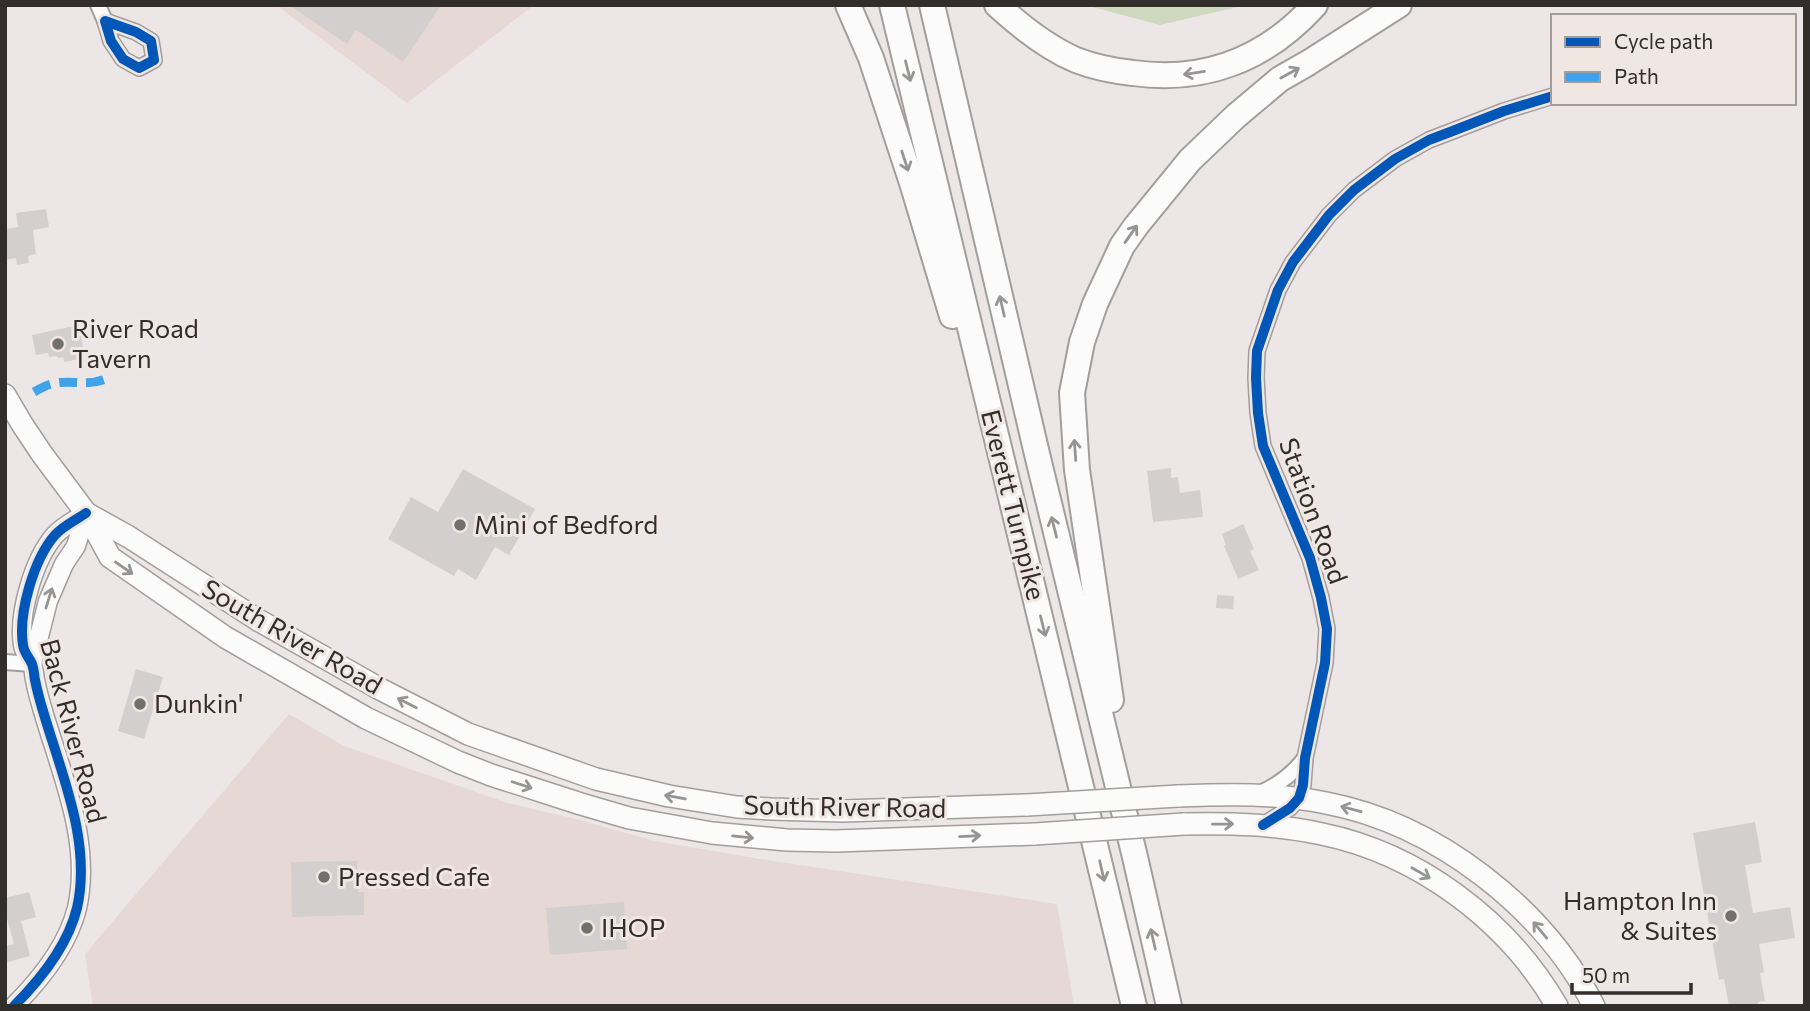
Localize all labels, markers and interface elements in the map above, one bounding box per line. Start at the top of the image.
legend [1551,14,1796,105]
text: Cycle path [1614,28,1713,53]
one-way arrow [902,60,915,82]
text: Path [1614,63,1659,88]
one-way arrow [1279,66,1299,80]
one-way arrow [1183,67,1206,80]
one-way arrow [900,150,912,172]
one-way arrow [1124,225,1138,244]
one-way arrow [995,295,1008,318]
place label: River Road Tavern [72,312,199,373]
marker: River Road Tavern [50,336,66,352]
street label: Everett Turnpike [976,406,1053,603]
street label: Station Road [1274,433,1355,588]
one-way arrow [1069,439,1082,462]
place label: Mini of Bedford [474,508,658,539]
marker: Mini of Bedford [452,517,468,533]
one-way arrow [1047,517,1060,539]
one-way arrow [114,560,133,575]
street label: South River Road [197,572,388,700]
one-way arrow [44,588,57,610]
one-way arrow [1037,614,1050,637]
street label: Back River Road [35,635,114,826]
place label: Dunkin' [154,687,244,718]
marker: Dunkin' [132,696,148,712]
one-way arrow [398,696,418,710]
one-way arrow [511,780,533,792]
street label: South River Road [743,788,947,823]
one-way arrow [664,790,687,803]
one-way arrow [1341,802,1363,815]
one-way arrow [1212,817,1235,830]
one-way arrow [731,830,754,843]
one-way arrow [958,830,981,843]
one-way arrow [1096,859,1109,882]
place label: Pressed Cafe [338,860,490,891]
one-way arrow [1410,866,1430,880]
marker: Pressed Cafe [316,869,332,885]
place label: Hampton Inn & Suites [1563,884,1717,945]
marker: Hampton Inn & Suites [1723,908,1739,924]
place label: IHOP [601,911,665,942]
marker: IHOP [579,920,595,936]
one-way arrow [1533,922,1548,940]
one-way arrow [1146,928,1160,951]
scale bar [1572,951,1691,995]
text: 50 m [1582,962,1630,987]

